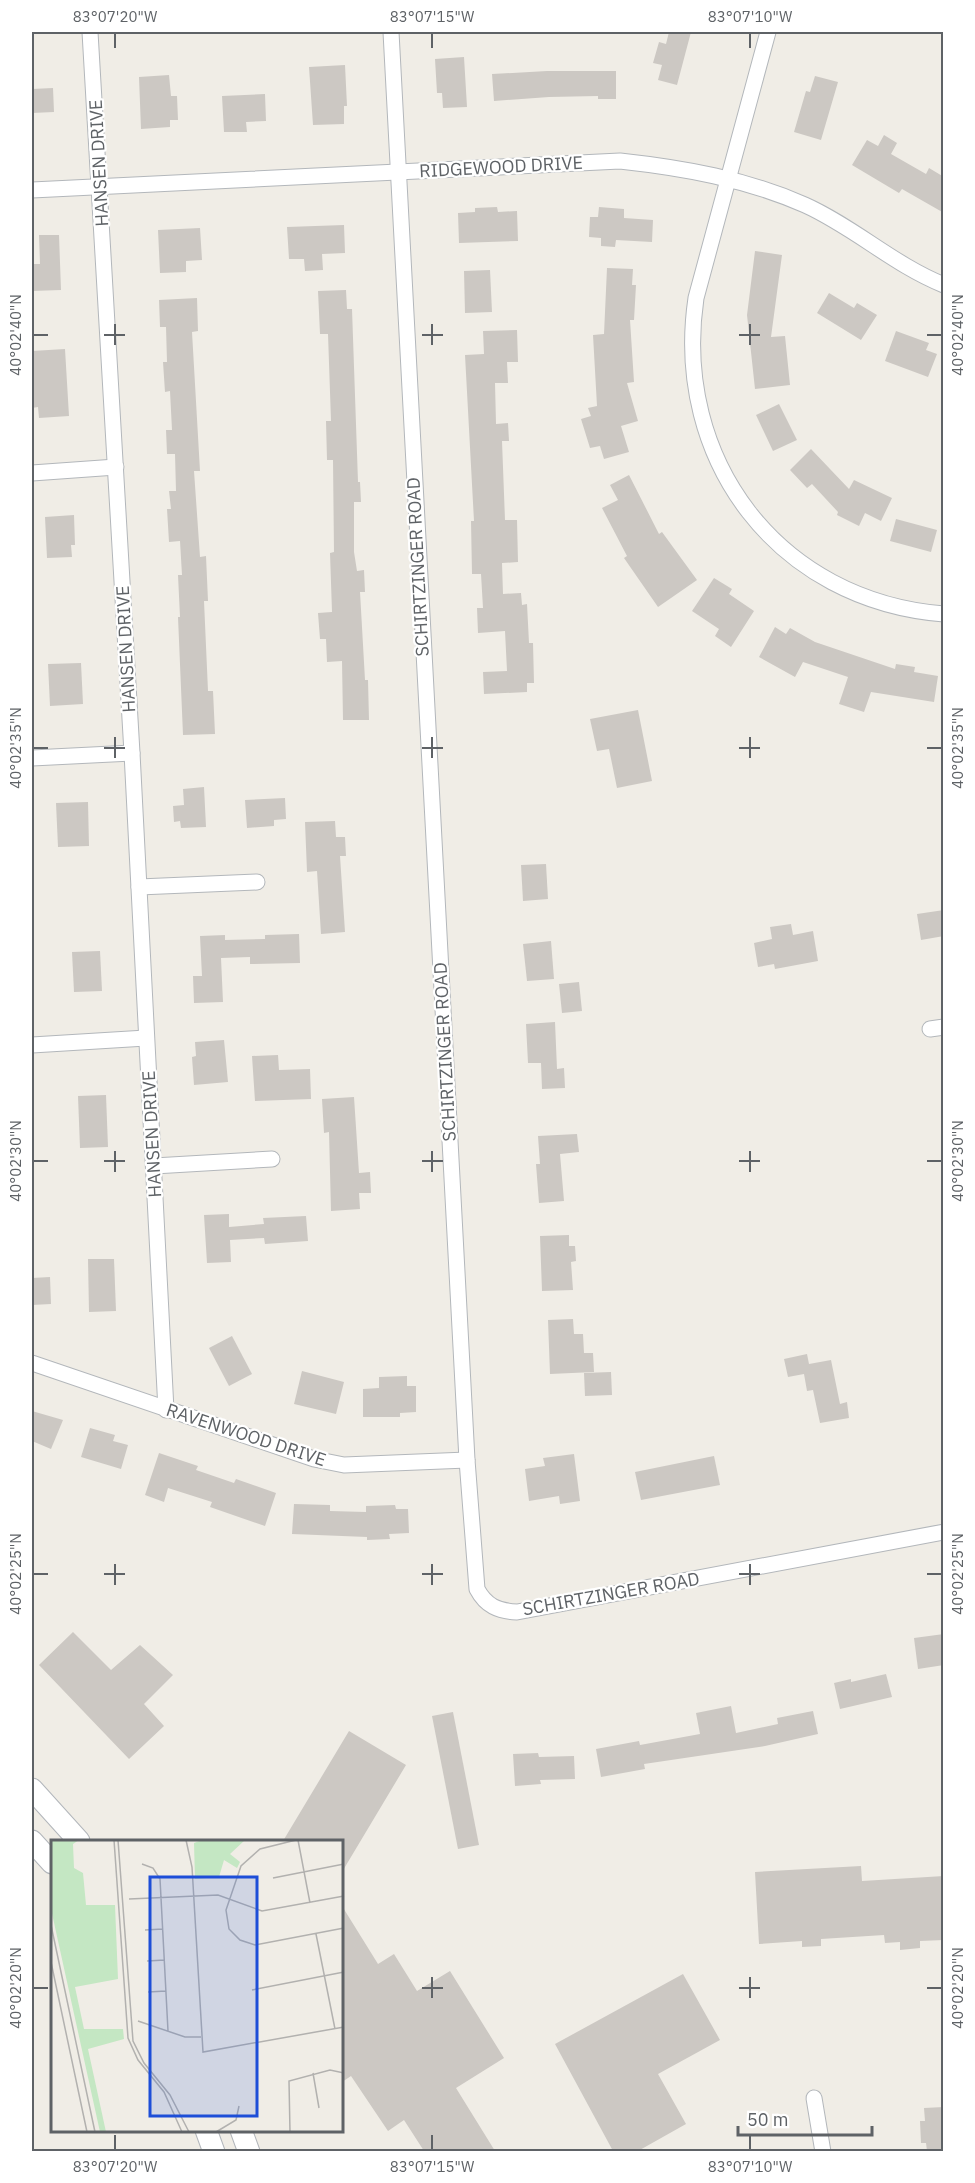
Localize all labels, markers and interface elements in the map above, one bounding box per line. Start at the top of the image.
text: 83°07'20"W [73,7,158,26]
text: 83°07'15"W [390,7,475,26]
text: 83°07'10"W [708,7,793,26]
street label: HANSEN DRIVE [84,99,113,227]
street label: RIDGEWOOD DRIVE [419,151,583,182]
text: 40°02'40"N [6,294,25,376]
text: 40°02'40"N [948,294,967,376]
street label: SCHIRTZINGER ROAD [401,477,434,657]
street label: HANSEN DRIVE [111,585,140,713]
text: 40°02'35"N [6,707,25,789]
text: 40°02'35"N [948,707,967,789]
street label: SCHIRTZINGER ROAD [428,962,461,1142]
street label: HANSEN DRIVE [137,1070,166,1198]
text: 40°02'30"N [6,1120,25,1202]
text: 40°02'30"N [948,1120,967,1202]
street label: RAVENWOOD DRIVE [163,1398,329,1471]
text: 40°02'25"N [6,1533,25,1615]
text: 40°02'25"N [948,1533,967,1615]
street label: SCHIRTZINGER ROAD [521,1567,701,1620]
inset map [51,1840,344,2132]
text: 40°02'20"N [6,1947,25,2029]
text: 40°02'20"N [948,1947,967,2029]
scale bar [738,2099,872,2137]
text: 50 m [747,2108,789,2131]
text: 83°07'20"W [73,2157,158,2176]
text: 83°07'15"W [390,2157,475,2176]
text: 83°07'10"W [708,2157,793,2176]

